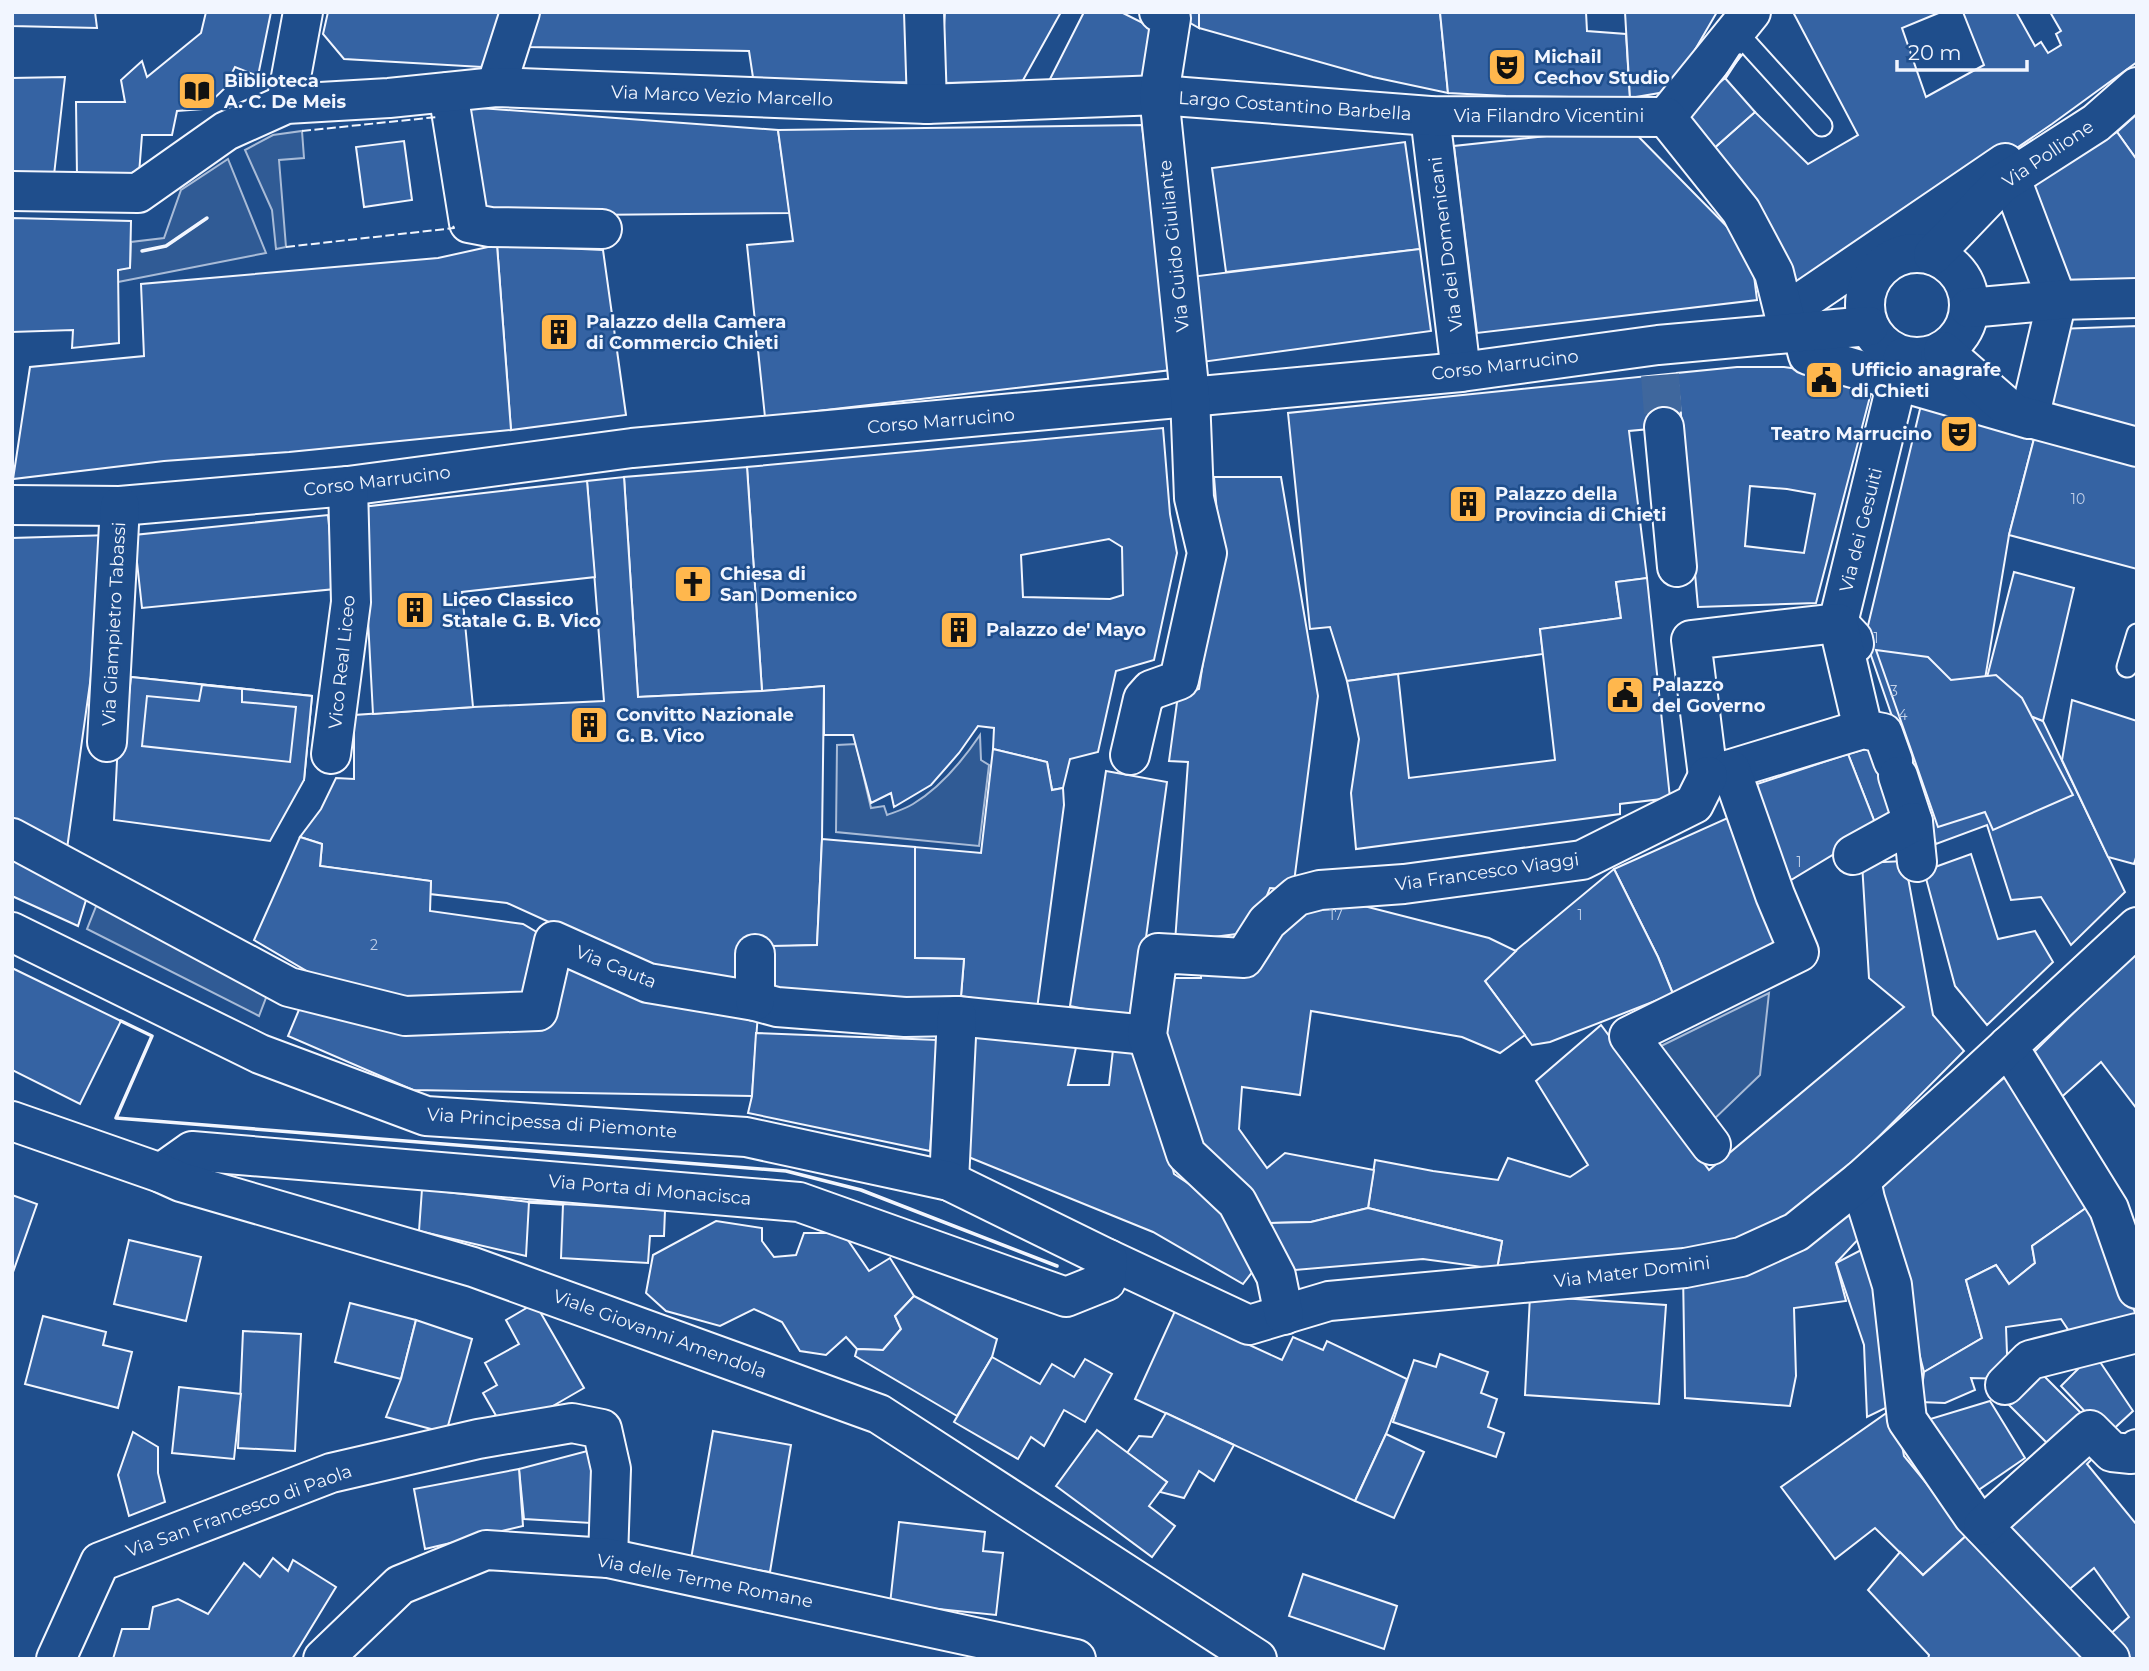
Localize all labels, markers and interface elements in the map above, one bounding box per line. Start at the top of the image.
scale bar [1897,28,2026,72]
text: 20 m [1908,40,1962,65]
theatre icon: Michail Cechov Studio [1486,46,1528,88]
place label: Michail Cechov Studio [1534,46,1670,89]
library icon: Biblioteca A. C. De Meis [176,70,218,112]
place label: Biblioteca A. C. De Meis [223,70,347,113]
street label: Via Marco Vezio Marcello [611,81,833,111]
street label: Largo Costantino Barbella [1178,87,1412,125]
street label: Via Filandro Vicentini [1454,105,1644,127]
street label: Via Pollione [1998,115,2098,193]
street label: Via dei Domenicani [1424,155,1468,333]
street label: Via Guido Giuliante [1154,159,1194,333]
building icon: Palazzo della Camera di Commercio Chieti [538,311,580,353]
place label: Palazzo della Camera di Commercio Chieti [586,311,786,354]
street label: Corso Marrucino [1430,345,1580,385]
public building icon: Ufficio anagrafe di Chieti [1803,359,1845,401]
place label: Ufficio anagrafe di Chieti [1851,359,2001,402]
street label: Corso Marrucino [866,404,1016,438]
theatre icon: Teatro Marrucino [1938,413,1980,455]
place label: Teatro Marrucino [1771,423,1932,445]
street label: Corso Marrucino [302,461,452,501]
street label: Via dei Gesuiti [1835,465,1887,595]
building icon: Palazzo della Provincia di Chieti [1447,483,1489,525]
place label: Palazzo della Provincia di Chieti [1495,483,1666,526]
house number: 10 [2071,490,2085,508]
street label: Via Giampietro Tabassi [98,521,130,727]
church icon: Chiesa di San Domenico [672,563,714,605]
place label: Chiesa di San Domenico [720,563,857,606]
building icon: Liceo Classico Statale G. B. Vico [394,589,436,631]
place label: Liceo Classico Statale G. B. Vico [442,589,601,632]
street label: Vico Real Liceo [324,594,360,730]
building icon: Palazzo de' Mayo [938,609,980,651]
place label: Palazzo de' Mayo [986,619,1146,641]
house number: 1 [1873,629,1879,647]
public building icon: Palazzo del Governo [1604,674,1646,716]
place label: Palazzo del Governo [1652,674,1766,717]
house number: 3 [1890,682,1898,700]
building icon: Convitto Nazionale G. B. Vico [568,704,610,746]
place label: Convitto Nazionale G. B. Vico [616,704,794,747]
house number: 4 [1898,706,1908,724]
street label: Via Francesco Viaggi [1394,848,1580,896]
house number: 1 [1796,853,1802,871]
house number: 17 [1329,906,1343,924]
house number: 1 [1577,906,1583,924]
house number: 2 [370,936,378,954]
street label: Via Cauta [572,941,660,993]
street label: Via Principessa di Piemonte [426,1103,678,1143]
street label: Via Porta di Monacisca [548,1170,752,1210]
street label: Via Mater Domini [1553,1252,1711,1292]
street label: Viale Giovanni Amendola [550,1285,770,1383]
street label: Via San Francesco di Paola [123,1460,355,1562]
street label: Via delle Terme Romane [595,1549,815,1613]

